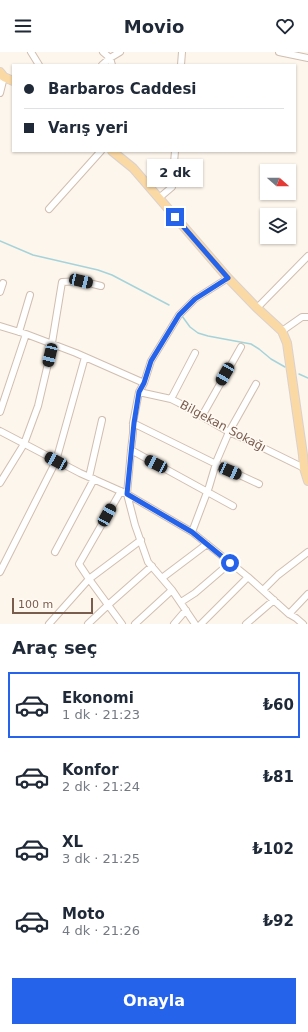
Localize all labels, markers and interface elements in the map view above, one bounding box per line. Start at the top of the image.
icon: menu [12,15,34,37]
icon: heart [274,15,296,37]
text: Movio [124,16,184,37]
text: Barbaros Caddesi [48,80,197,98]
text: Varış yeri [48,119,128,137]
callout: 2 dk [147,159,203,187]
north arrow [260,164,296,200]
map controls [260,164,296,244]
text: 2 dk [159,165,191,180]
route end [166,208,184,226]
button: layers [260,208,296,244]
car [68,272,94,290]
car [41,342,59,368]
car [214,361,236,387]
street label: Bilgekan Sokağı [178,397,268,455]
car [43,450,69,472]
car [143,453,169,475]
car [217,461,243,481]
car [96,502,118,528]
route start [221,554,239,572]
scale bar [12,596,93,615]
text: 100 m [18,598,53,611]
text: Araç seç [12,637,97,658]
icon: car [14,687,50,723]
text: Ekonomi [62,689,134,707]
text: ₺60 [263,696,294,714]
text: 1 dk · 21:23 [62,707,140,722]
icon: car [14,759,50,795]
text: Konfor [62,761,119,779]
text: ₺81 [263,768,294,786]
text: 2 dk · 21:24 [62,779,140,794]
icon: car [14,831,50,867]
text: XL [62,833,83,851]
text: ₺102 [252,840,294,858]
text: 3 dk · 21:25 [62,851,140,866]
icon: car [14,903,50,939]
text: Moto [62,905,105,923]
text: ₺92 [263,912,294,930]
text: 4 dk · 21:26 [62,923,140,938]
button: Onayla [12,978,296,1024]

